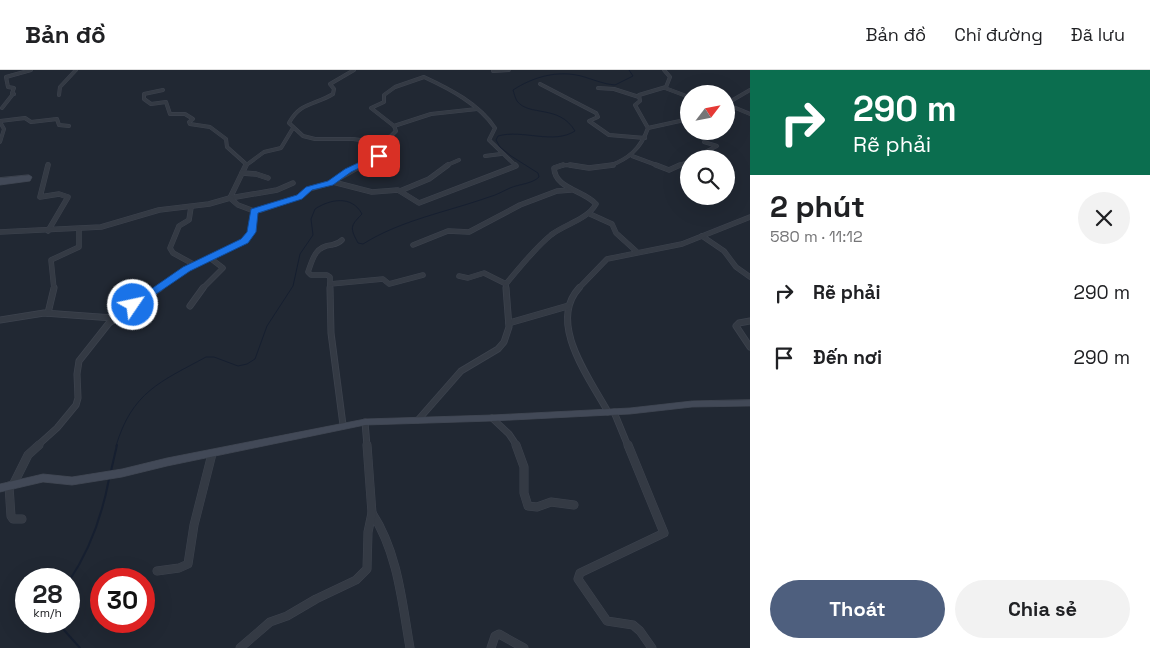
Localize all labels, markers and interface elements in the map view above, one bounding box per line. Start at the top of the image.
text: Bản đồ [25,19,106,50]
text: Bản đồ [866,23,926,46]
text: Chỉ đường [954,23,1043,46]
text: Đã lưu [1071,23,1125,46]
north arrow [680,85,735,140]
map controls [680,85,735,205]
text: 290 m [853,87,957,131]
icon: right [770,90,835,155]
text: Rẽ phải [853,130,931,158]
pin [358,135,400,177]
icon: arrive [365,142,393,170]
button: search [680,150,735,205]
text: 2 phút [770,187,865,226]
button: close [1078,192,1130,244]
text: 580 m · 11:12 [770,226,863,247]
position arrow [106,278,158,330]
icon: right [770,279,798,307]
text: Rẽ phải [813,280,881,305]
text: 290 m [1074,280,1130,305]
icon: arrive [770,344,798,372]
text: Đến nơi [813,345,882,370]
text: 290 m [1074,345,1130,370]
speed limit sign: 30 [90,568,155,633]
text: 28 [33,578,62,610]
button: Thoát [770,580,945,638]
button: Chia sẻ [955,580,1130,638]
text: km/h [33,605,62,621]

